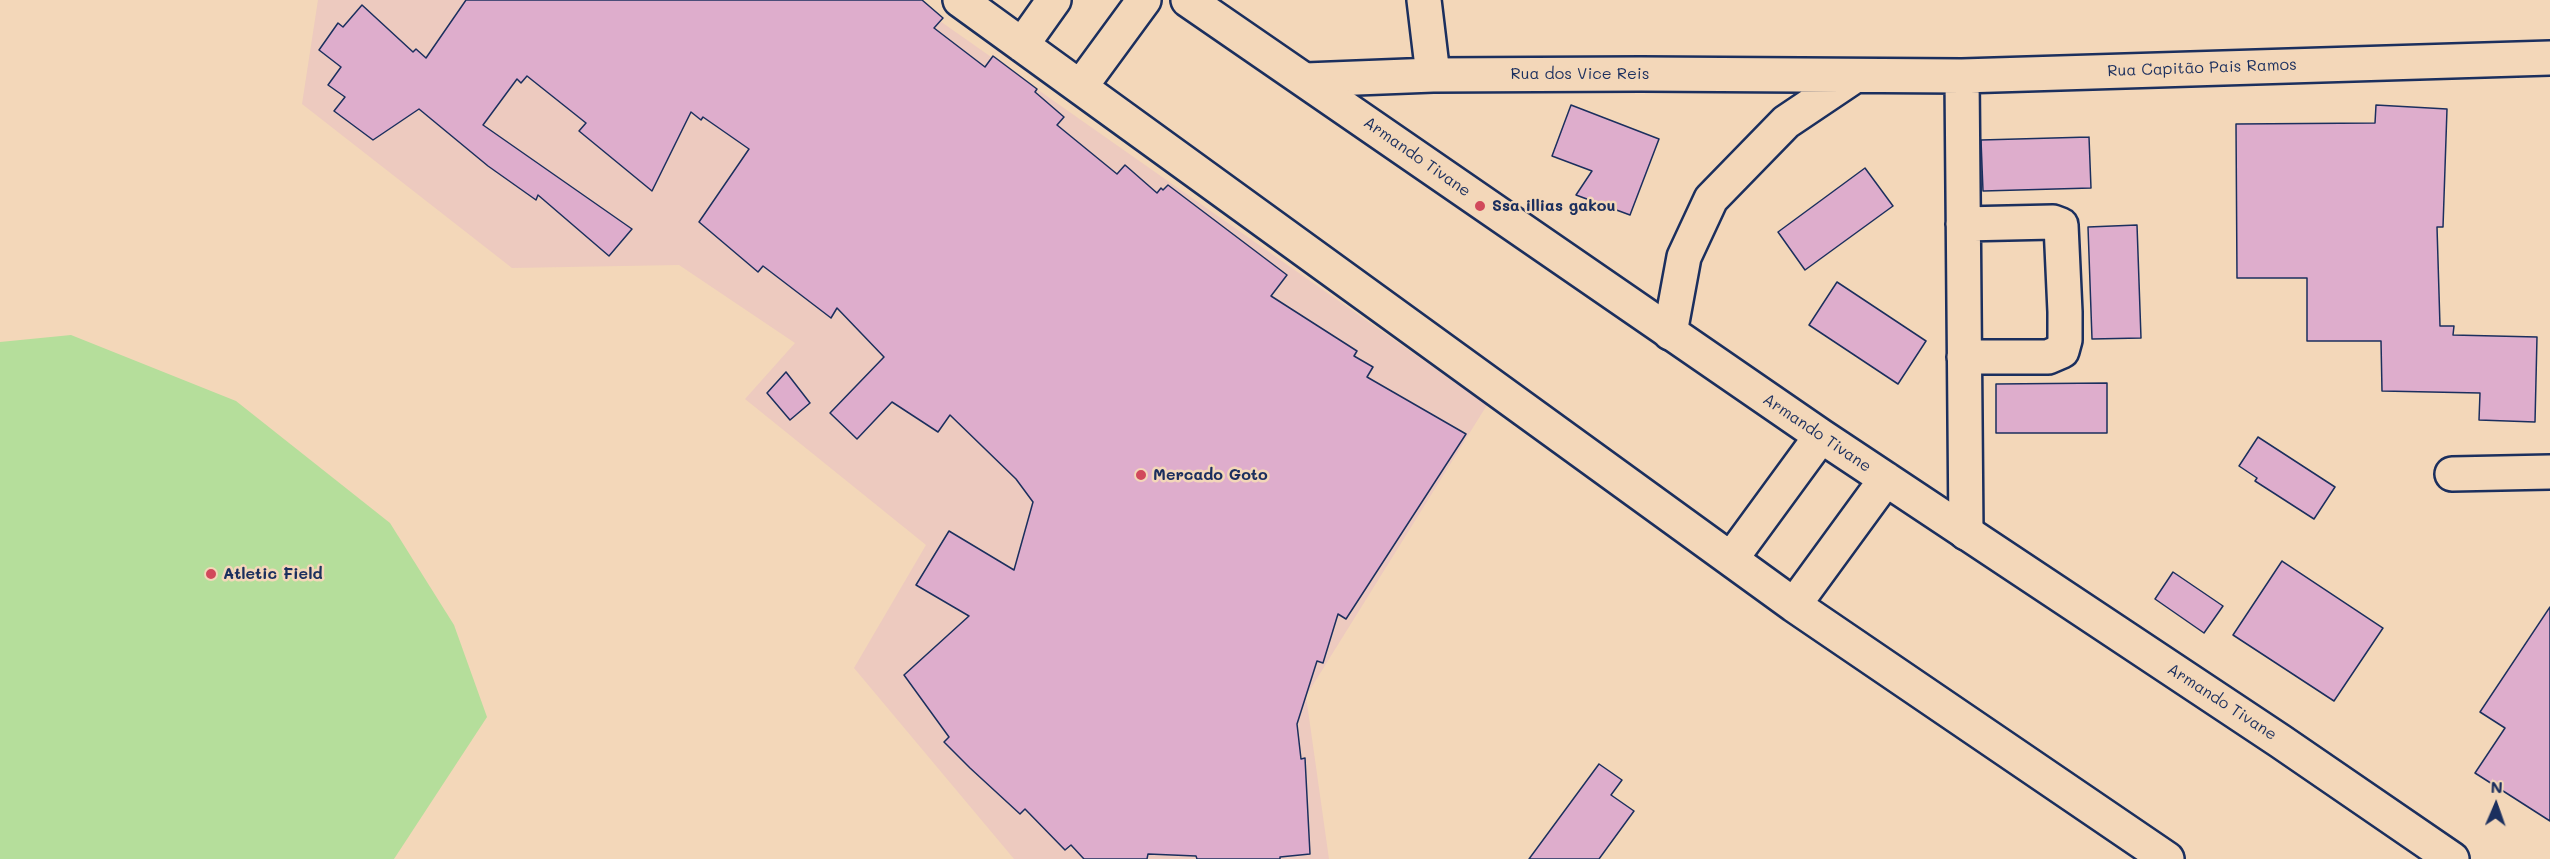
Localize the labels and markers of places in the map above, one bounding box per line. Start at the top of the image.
place label: Ssa illias gakou [1492,196,1616,216]
marker: Ssa illias gakou [1473,199,1487,213]
place label: Mercado Goto [1153,465,1268,485]
marker: Mercado Goto [1134,468,1148,482]
place label: Atletic Field [223,564,323,584]
marker: Atletic Field [204,567,218,581]

